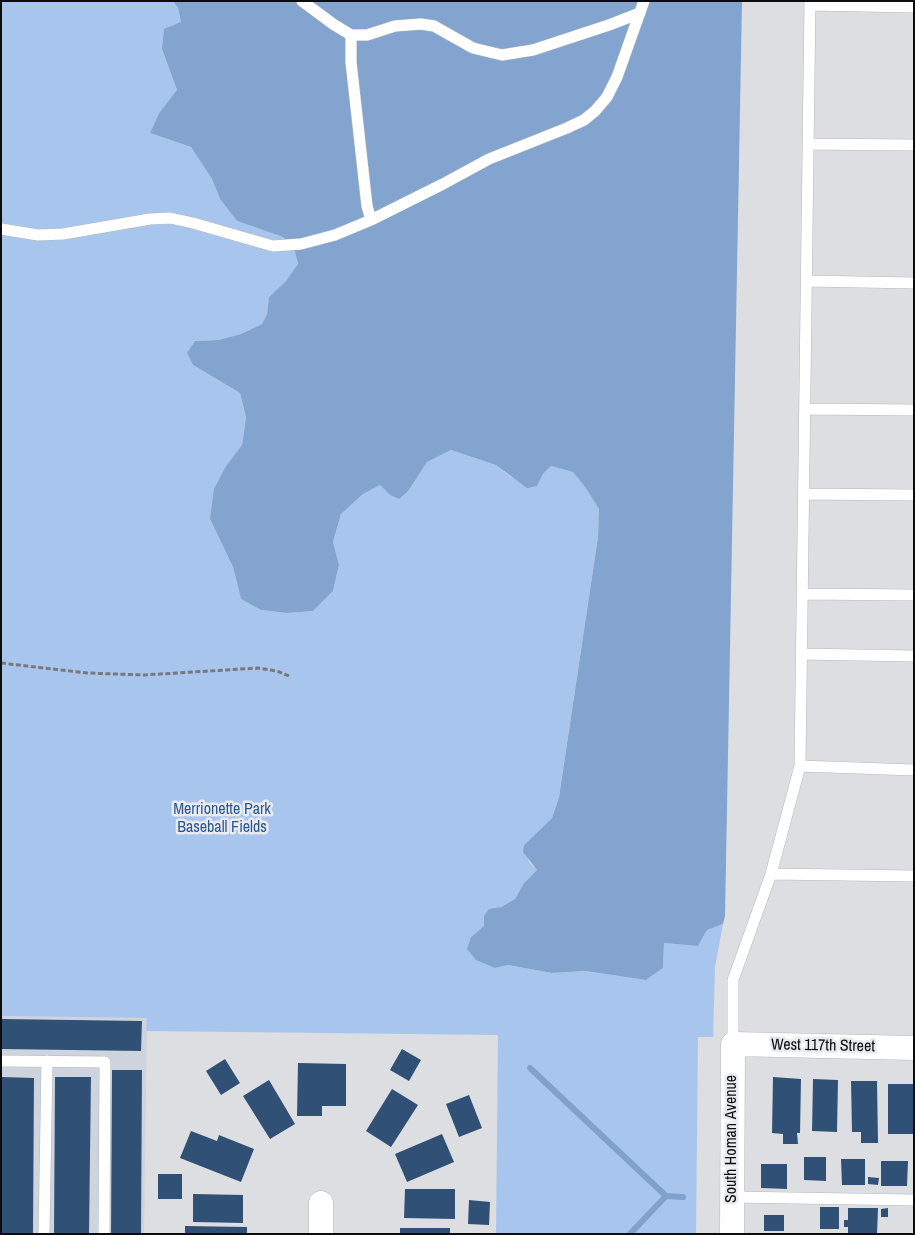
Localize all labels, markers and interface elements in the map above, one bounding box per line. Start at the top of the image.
park label: Merrionette Park Baseball Fields [173,800,271,838]
street label: West 117th Street [771,1035,875,1057]
street label: South Homan Avenue [722,1075,742,1203]

